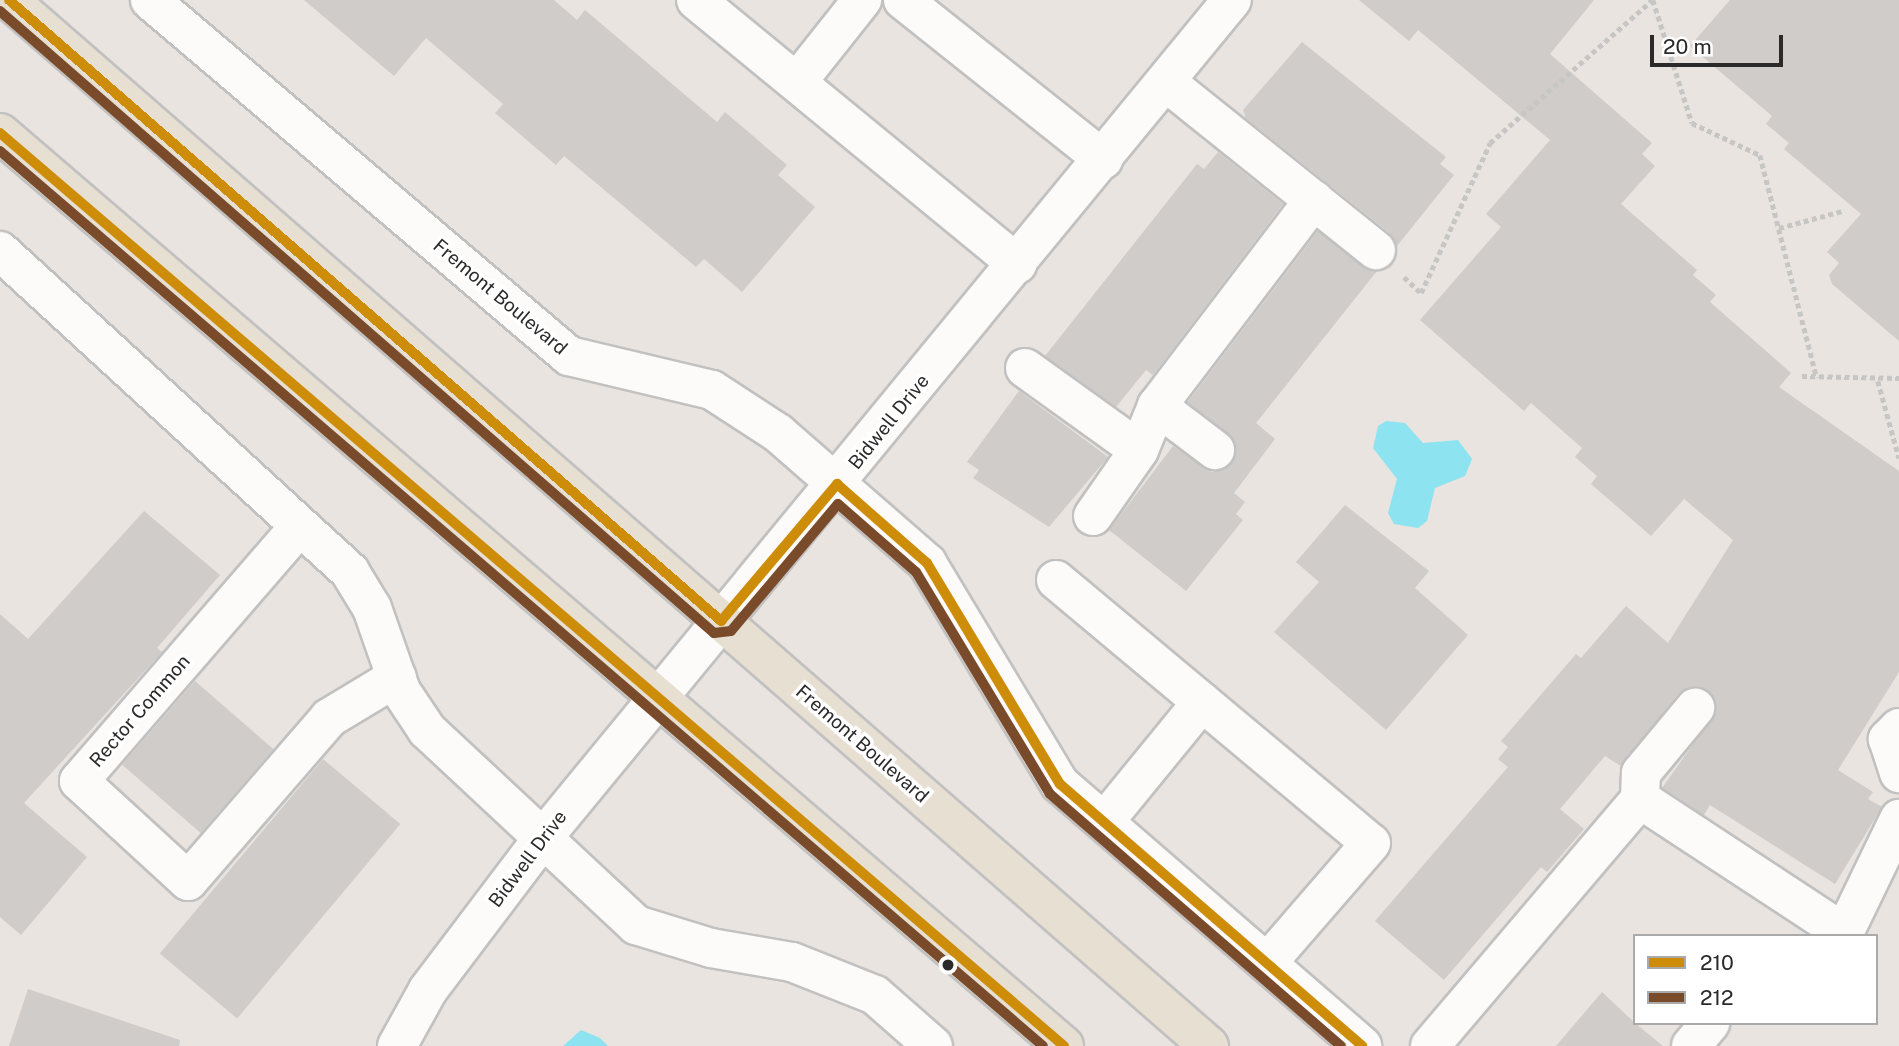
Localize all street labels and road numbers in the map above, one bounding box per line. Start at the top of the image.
street label: Fremont Boulevard [428,234,572,360]
street label: Bidwell Drive [844,370,934,474]
street label: Rector Common [85,650,195,772]
street label: Fremont Boulevard [791,680,933,808]
street label: Bidwell Drive [484,806,572,912]

